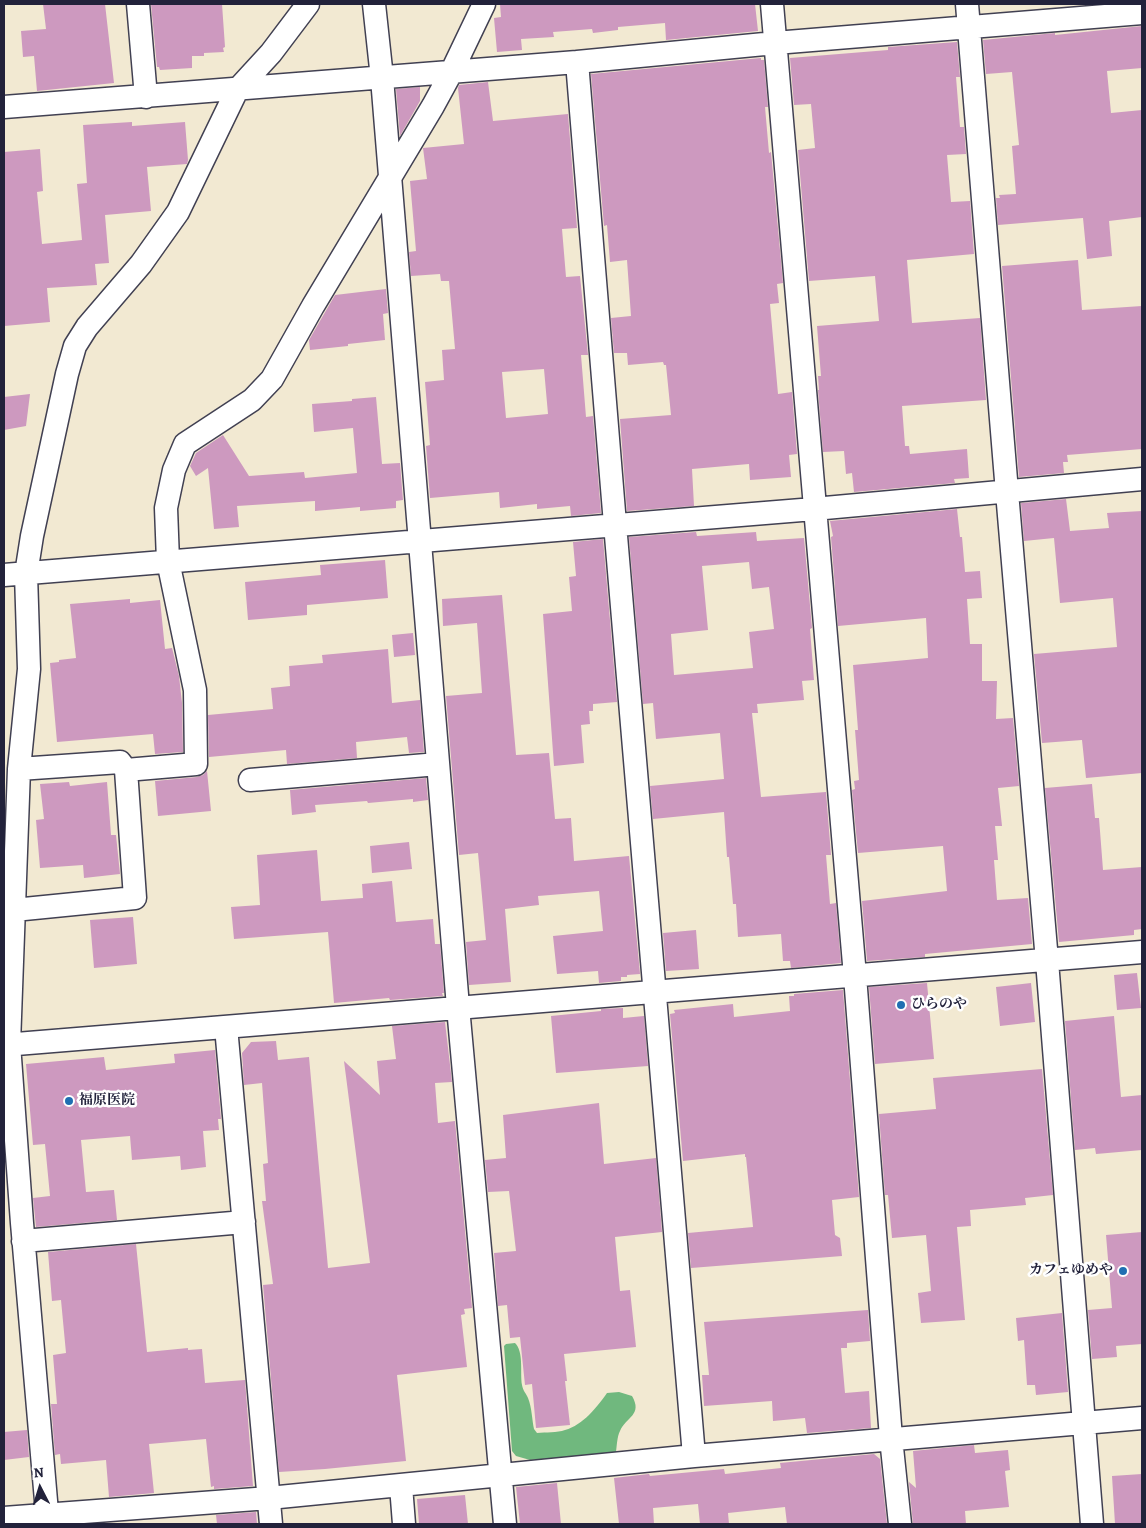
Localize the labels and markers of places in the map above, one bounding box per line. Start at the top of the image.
place label: ひらのや [911,997,967,1013]
marker: ひらのや [895,999,907,1011]
place label: 福原医院 [79,1093,135,1109]
marker: 福原医院 [63,1095,75,1107]
place label: カフェゆめや [1029,1263,1113,1279]
marker: カフェゆめや [1117,1265,1129,1277]

